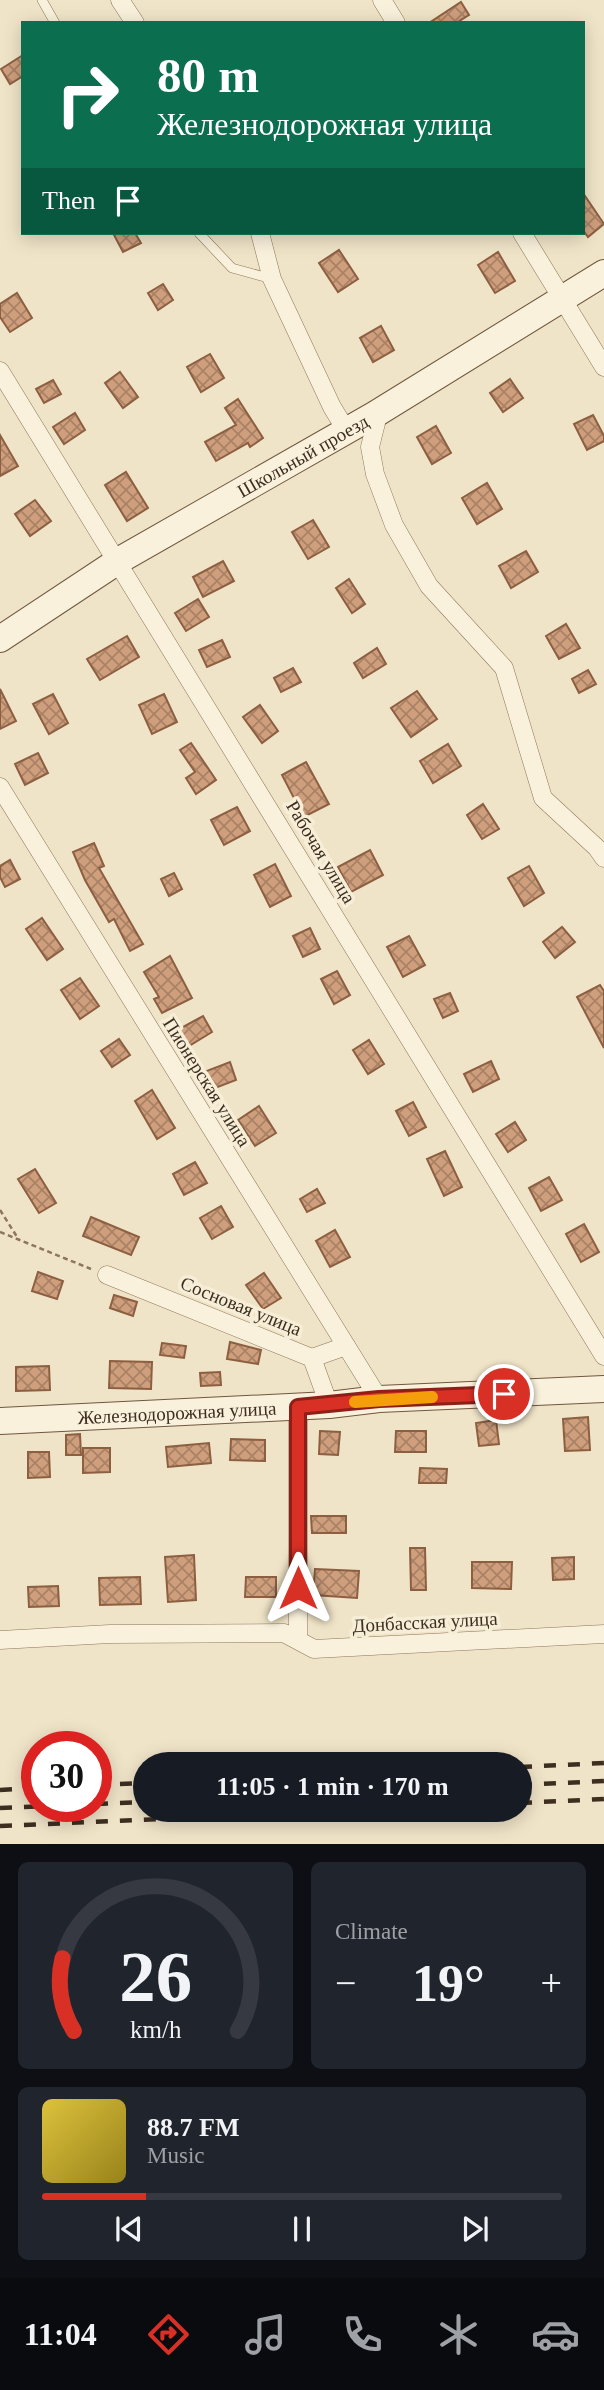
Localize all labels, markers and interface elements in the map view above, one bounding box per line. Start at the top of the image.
text: 80 m [157,48,259,103]
icon: right [42,49,133,140]
text: Железнодорожная улица [157,106,492,142]
icon: arrive [109,182,147,220]
text: Then [42,186,95,215]
street label: Школьный проезд [233,410,372,501]
street label: Рабочая улица [282,797,360,908]
street label: Пионерская улица [159,1014,255,1151]
street label: Сосновая улица [178,1272,305,1340]
pin [474,1364,534,1424]
icon: arrive [485,1375,523,1413]
street label: Железнодорожная улица [77,1397,277,1428]
position arrow [261,1551,335,1625]
street label: Донбасская улица [352,1608,499,1636]
speed limit sign: 30 [21,1731,112,1822]
text: 11:05 · 1 min · 170 m [216,1772,449,1801]
text: Climate [335,1919,408,1944]
text: 26 [119,1937,192,2018]
text: 19° [412,1955,485,2012]
text: − [335,1962,356,2004]
text: + [541,1962,562,2004]
text: km/h [130,2016,182,2043]
text: 88.7 FM [147,2113,239,2142]
text: Music [147,2143,205,2168]
icon: previous [110,2210,148,2248]
icon: pause [283,2210,321,2248]
icon: next [456,2210,494,2248]
icon: directions [144,2310,193,2359]
icon: music [241,2310,290,2359]
icon: phone [338,2310,387,2359]
icon: climate [434,2310,483,2359]
icon: car [531,2310,580,2359]
text: 11:04 [24,2316,97,2352]

